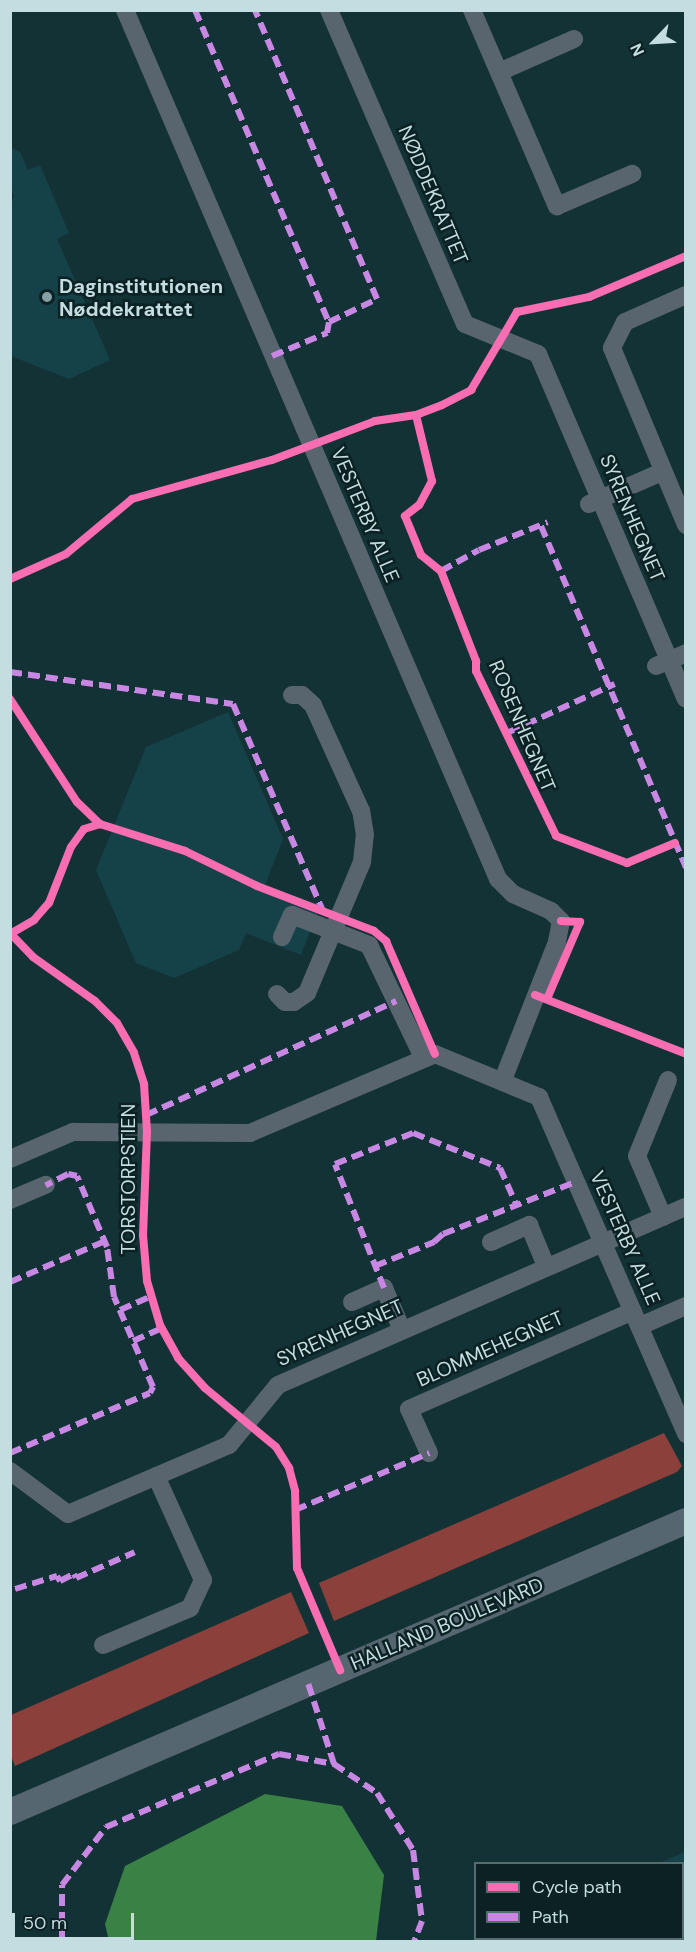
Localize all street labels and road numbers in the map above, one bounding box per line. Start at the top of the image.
street label: NØDDEKRATTET [393,122,473,268]
street label: VESTERBY ALLE [326,444,404,586]
street label: SYRENHEGNET [594,451,670,585]
street label: ROSENHEGNET [484,657,560,795]
street label: TORSTORPSTIEN [116,1104,140,1254]
street label: VESTERBY ALLE [585,1167,665,1309]
street label: SYRENHEGNET [273,1294,407,1372]
street label: BLOMMEHEGNET [413,1306,567,1392]
street label: HALLAND BOULEVARD [347,1573,547,1675]

